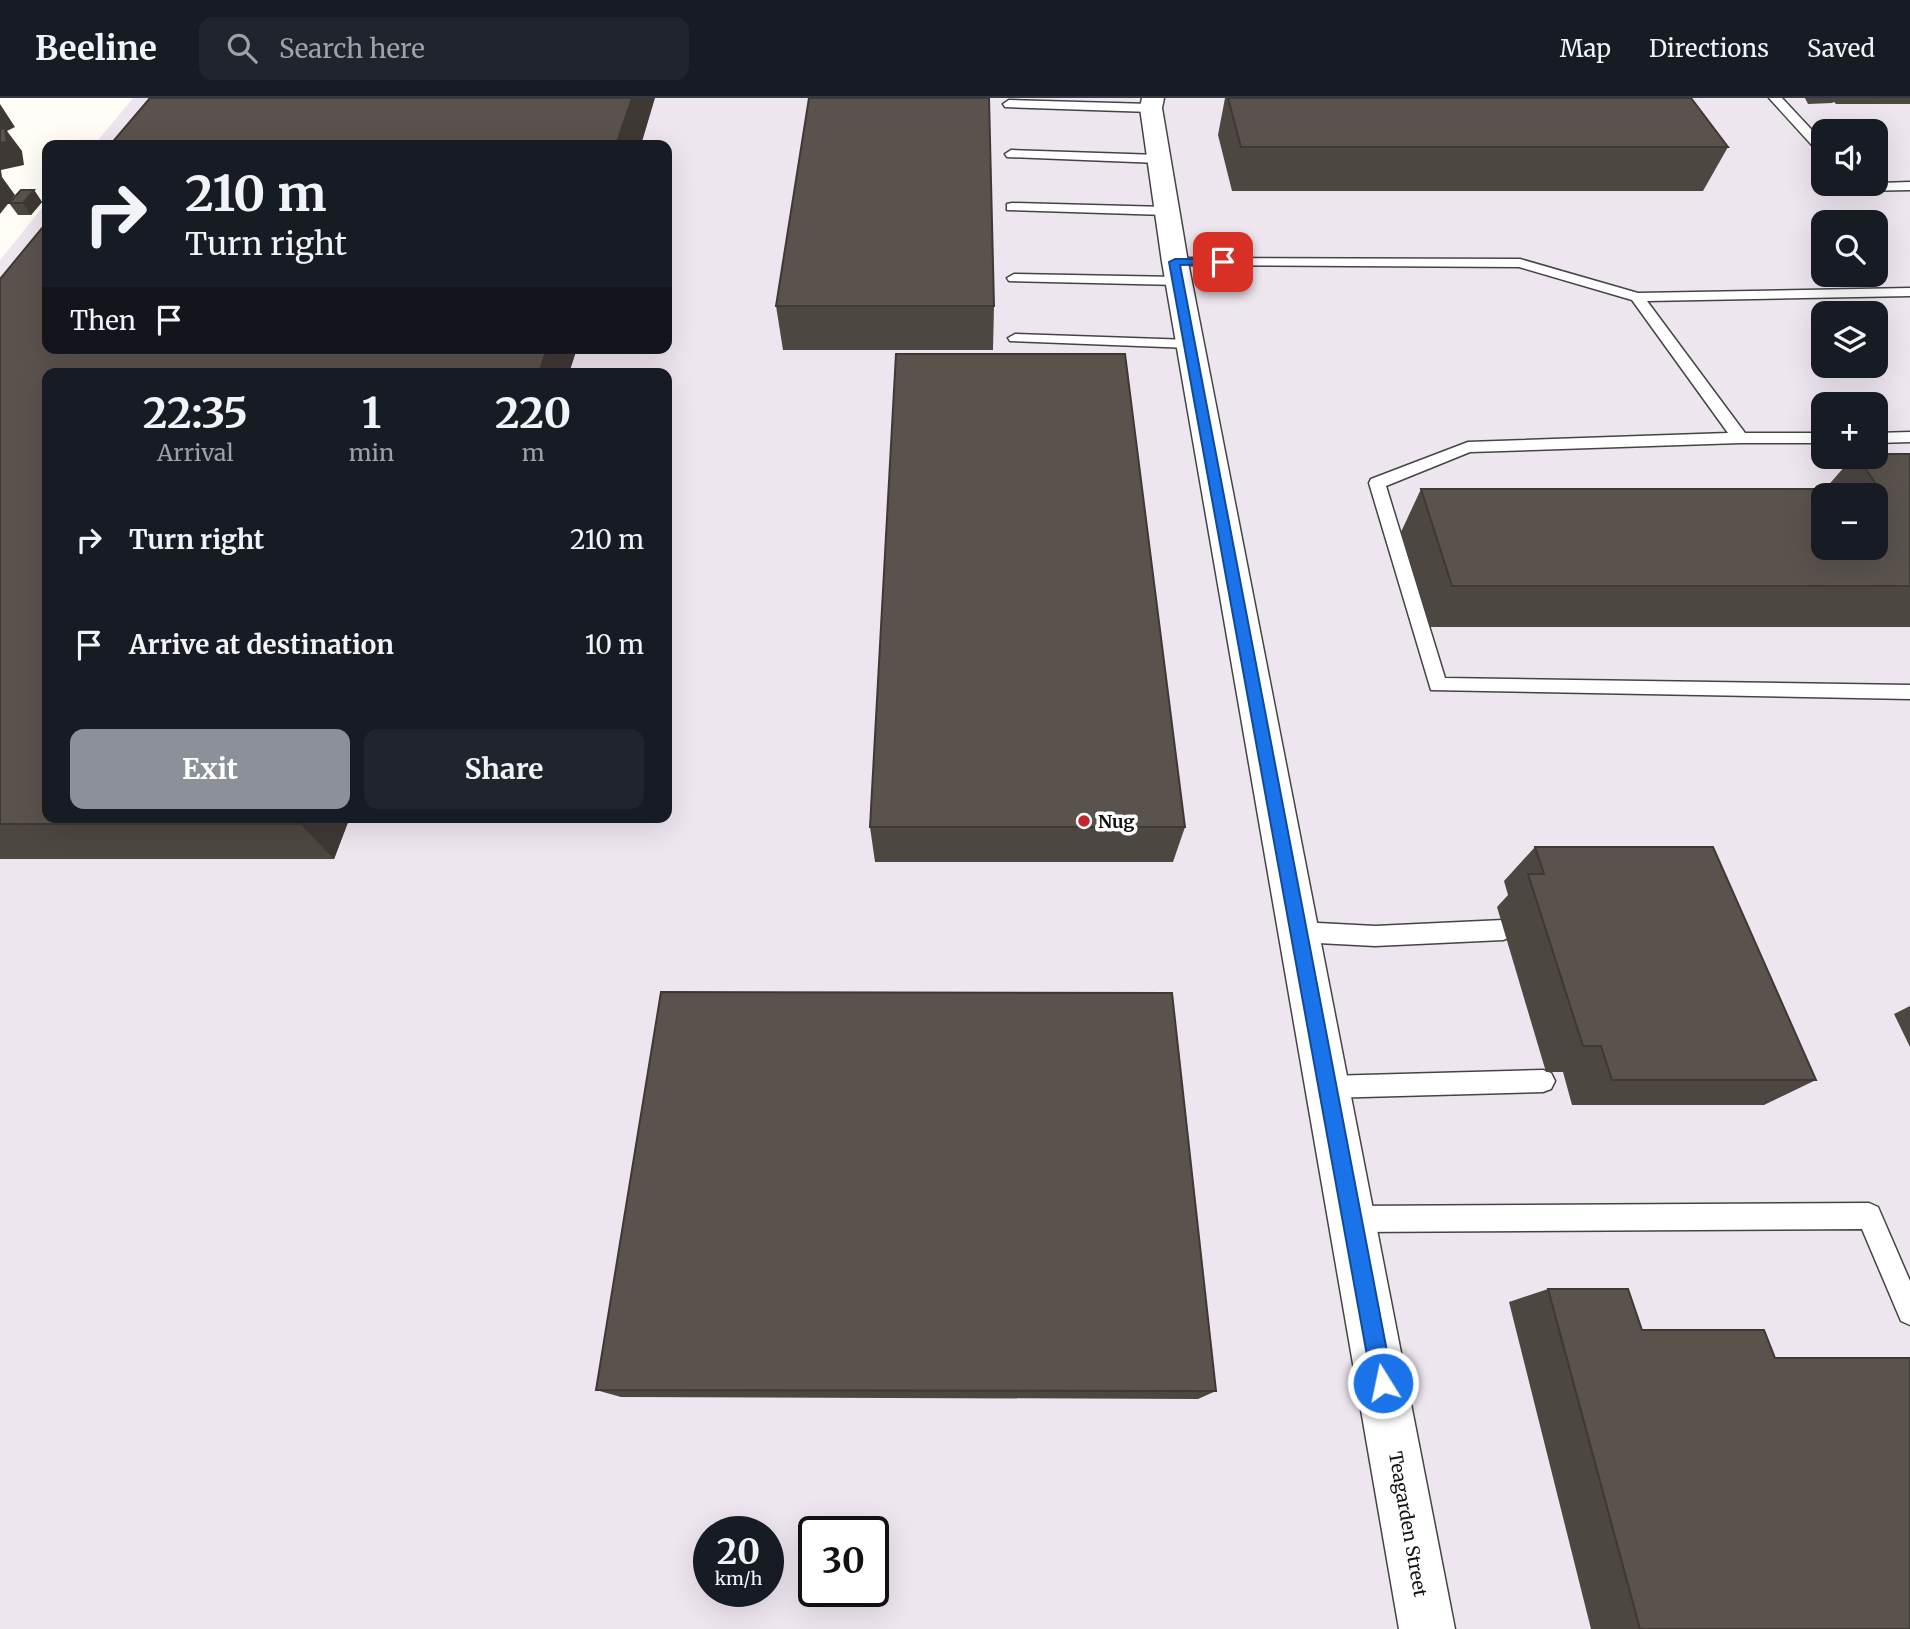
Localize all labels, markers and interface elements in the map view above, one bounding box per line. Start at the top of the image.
search box [199,17,689,80]
text: Beeline [35,28,157,69]
icon: search [223,29,261,67]
text: Search here [279,32,425,65]
text: Map [1560,33,1611,64]
text: Directions [1649,33,1769,64]
text: Saved [1807,33,1875,64]
map controls [1811,119,1888,560]
button: sound [1811,119,1888,196]
text: 210 m [185,163,326,224]
icon: right [70,168,161,259]
button: search [1811,210,1888,287]
text: Turn right [185,224,347,264]
pin [1193,232,1253,292]
icon: arrive [1204,243,1242,281]
icon: arrive [150,301,188,339]
button: layers [1811,301,1888,378]
text: Then [70,304,136,337]
text: 22:35 [143,387,248,439]
text: 1 [362,387,381,439]
text: 220 [495,387,571,439]
button: + [1811,392,1888,469]
text: Arrival [157,438,234,467]
text: min [349,438,394,467]
text: m [522,438,545,467]
button: − [1811,483,1888,560]
icon: right [70,521,108,559]
text: Turn right [129,523,264,556]
text: 210 m [570,523,644,556]
icon: arrive [70,626,108,664]
text: Arrive at destination [129,628,394,661]
text: 10 m [585,628,644,661]
button: Exit [70,729,350,809]
button: Share [364,729,644,809]
place label: Nug [1098,810,1134,833]
marker: Nug [1076,813,1092,829]
position arrow [1346,1346,1420,1420]
street label: Teagarden Street [1384,1450,1432,1598]
speed limit sign: 30 [798,1516,889,1607]
text: 20 [717,1530,760,1574]
text: km/h [715,1567,762,1590]

